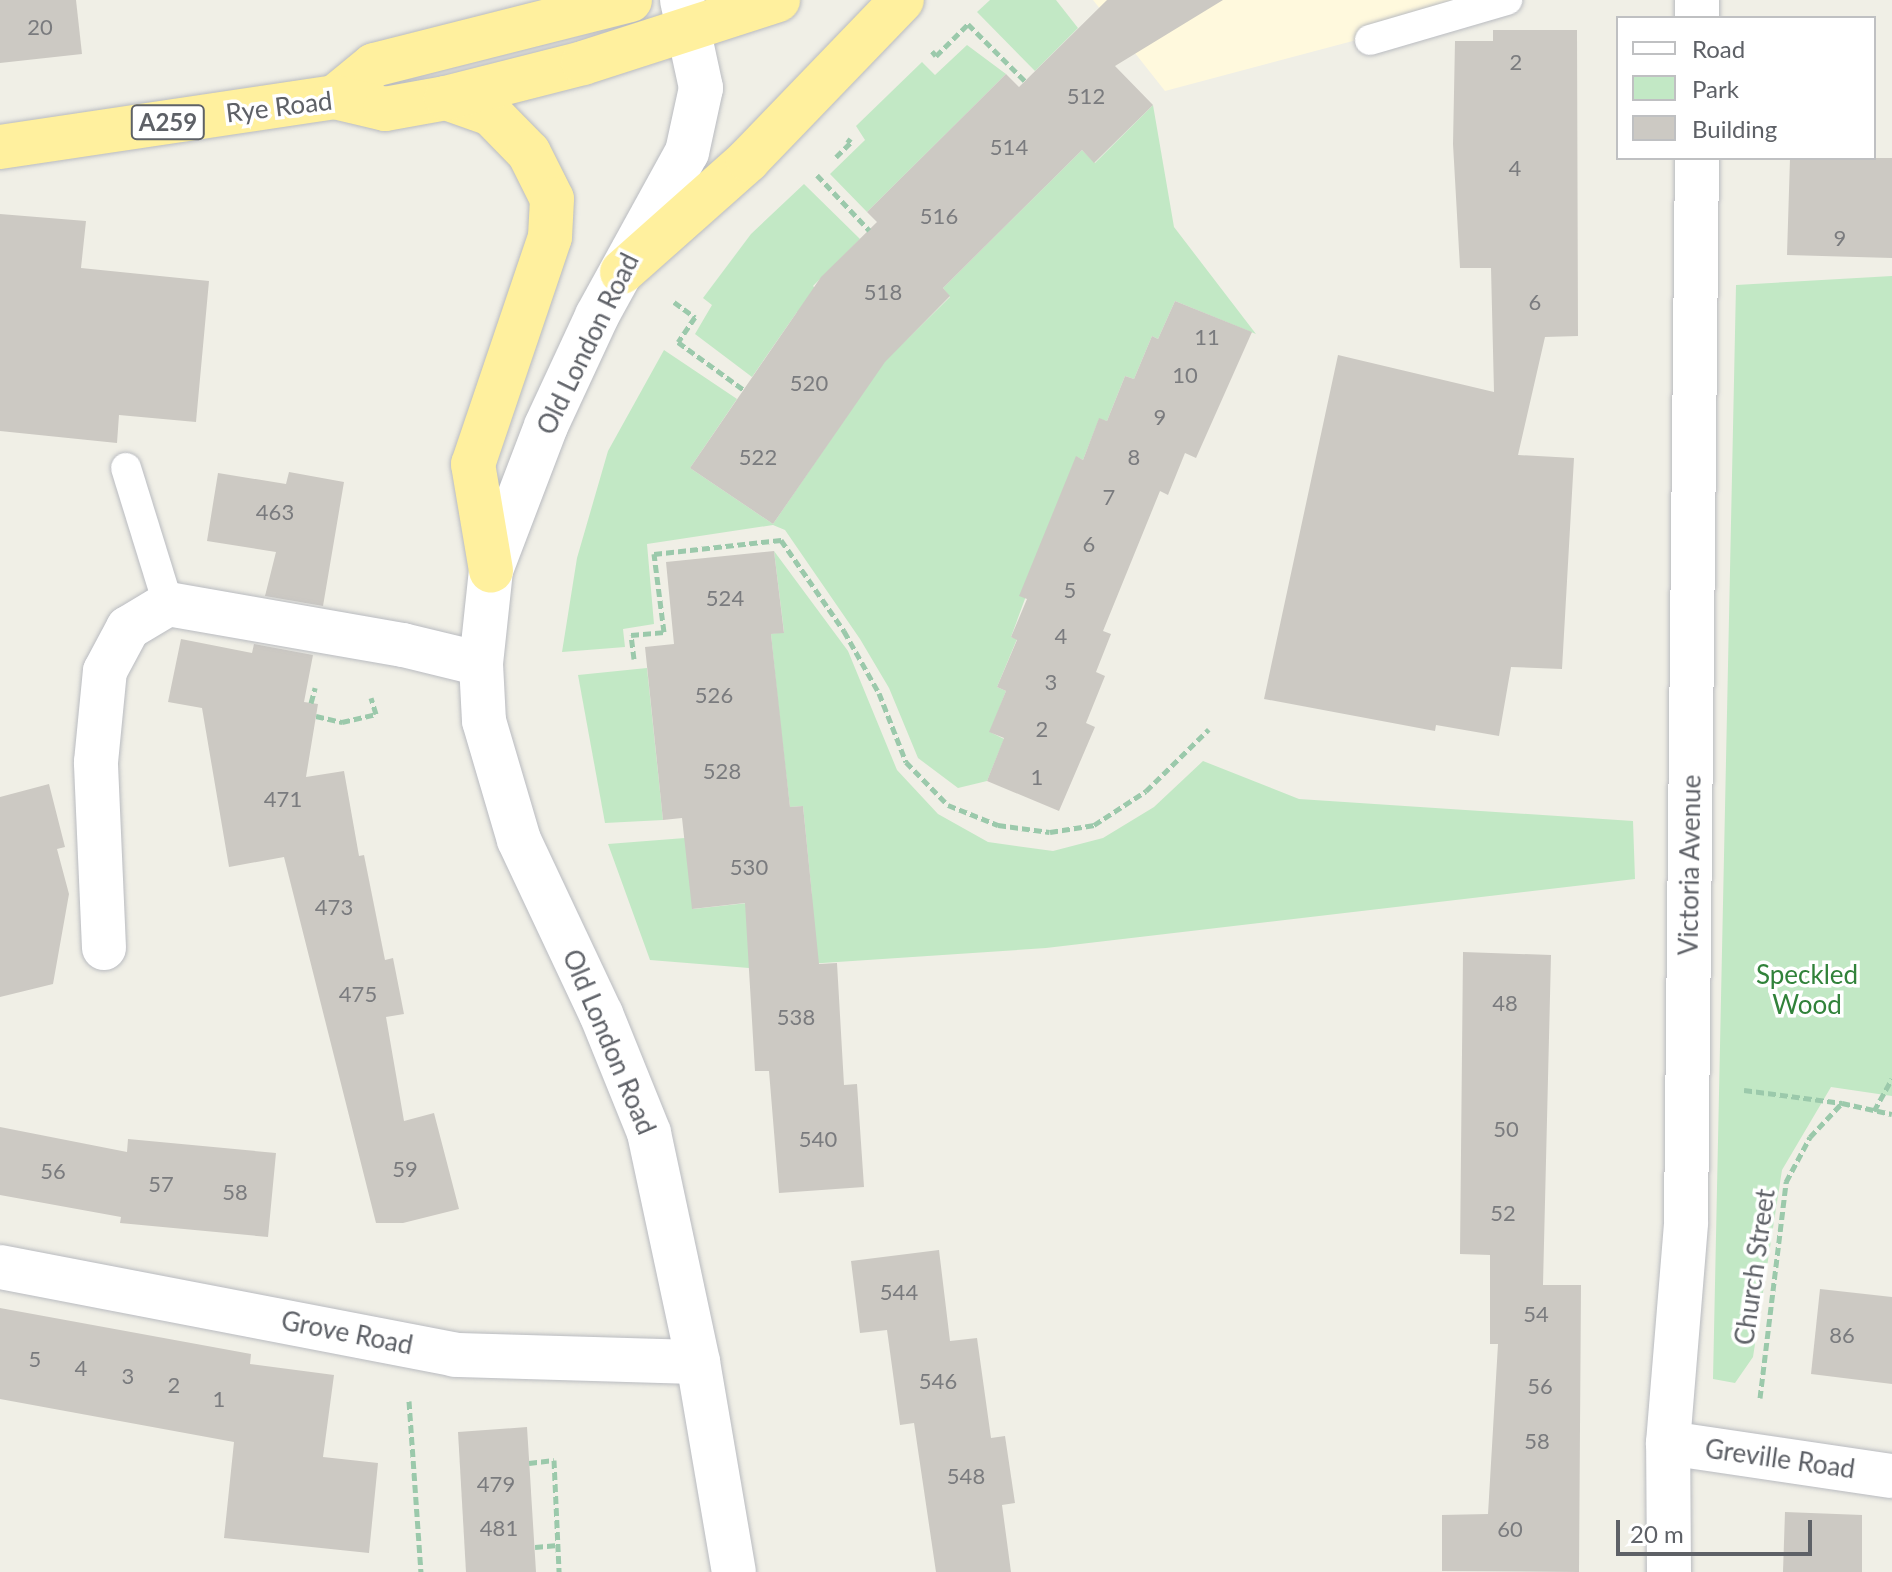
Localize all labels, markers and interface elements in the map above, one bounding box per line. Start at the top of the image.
house number: 20 [27,14,53,40]
legend [1616,16,1876,160]
text: Road [1692,34,1745,63]
house number: 2 [1510,49,1522,75]
text: Park [1692,74,1739,103]
house number: 512 [1067,83,1105,109]
street label: Rye Road [224,85,334,129]
road number: A259 [130,102,206,142]
text: Building [1692,114,1777,143]
house number: 514 [990,134,1028,160]
house number: 4 [1509,155,1521,181]
house number: 516 [920,203,958,229]
house number: 9 [1834,225,1846,251]
street label: Old London Road [531,248,645,440]
house number: 518 [864,279,902,305]
house number: 6 [1529,289,1541,315]
house number: 11 [1194,324,1220,350]
house number: 10 [1172,362,1198,388]
house number: 520 [790,370,828,396]
house number: 9 [1154,404,1166,430]
house number: 522 [739,444,777,470]
house number: 8 [1128,444,1140,470]
house number: 7 [1103,484,1115,510]
house number: 463 [256,499,294,525]
house number: 6 [1083,531,1095,557]
house number: 5 [1064,577,1076,603]
house number: 524 [706,585,744,611]
house number: 4 [1055,623,1067,649]
house number: 3 [1045,669,1057,695]
house number: 526 [695,682,733,708]
house number: 2 [1036,716,1048,742]
house number: 528 [703,758,741,784]
house number: 1 [1031,764,1043,790]
street label: Victoria Avenue [1673,774,1707,956]
house number: 471 [264,786,302,812]
house number: 530 [730,854,768,880]
house number: 473 [315,894,353,920]
street label: Old London Road [556,945,662,1139]
park label: Speckled Wood [1756,959,1858,1020]
house number: 475 [339,981,377,1007]
house number: 48 [1492,990,1518,1016]
house number: 538 [777,1004,815,1030]
house number: 50 [1493,1116,1519,1142]
house number: 540 [799,1126,837,1152]
house number: 59 [392,1156,418,1182]
house number: 56 [40,1158,66,1184]
house number: 57 [148,1171,174,1197]
house number: 58 [222,1179,248,1205]
street label: Church Street [1729,1187,1781,1347]
house number: 52 [1490,1200,1516,1226]
house number: 544 [880,1279,918,1305]
house number: 54 [1523,1301,1549,1327]
street label: Grove Road [279,1305,415,1361]
house number: 86 [1829,1322,1855,1348]
house number: 5 [29,1346,41,1372]
house number: 4 [75,1355,87,1381]
house number: 3 [122,1363,134,1389]
house number: 546 [919,1368,957,1394]
house number: 2 [168,1372,180,1398]
house number: 56 [1527,1373,1553,1399]
house number: 1 [213,1386,225,1412]
house number: 58 [1524,1428,1550,1454]
street label: Greville Road [1703,1433,1857,1485]
house number: 548 [947,1463,985,1489]
house number: 479 [477,1471,515,1497]
scale bar [1620,1504,1816,1554]
house number: 481 [480,1515,518,1541]
house number: 60 [1497,1516,1523,1542]
text: 20 m [1630,1519,1684,1548]

